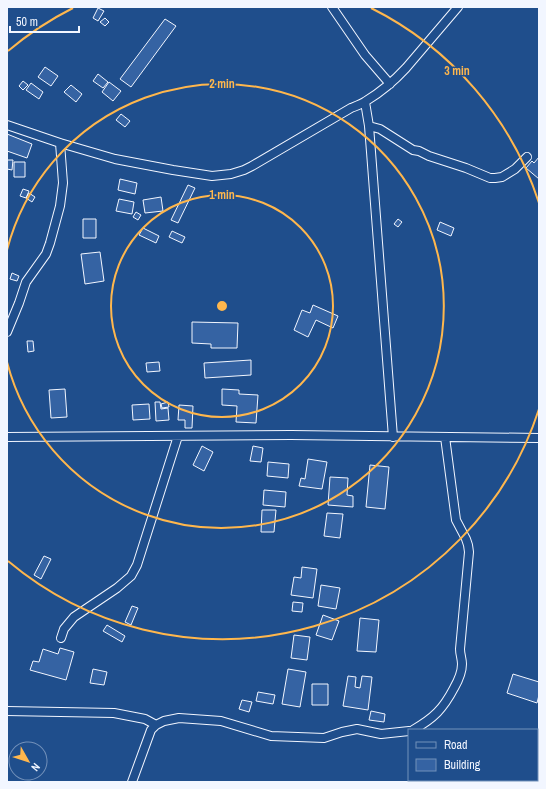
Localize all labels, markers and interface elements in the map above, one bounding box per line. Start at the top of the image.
scale bar [10,8,79,34]
text: 50 m [16,14,38,30]
text: 3 min [444,63,470,79]
text: 2 min [209,76,235,92]
text: 1 min [209,187,235,203]
centre of rings [215,299,229,313]
legend [408,729,538,781]
text: Road [444,737,468,753]
north arrow [8,741,48,781]
text: Building [444,757,481,773]
text: N [28,760,43,774]

